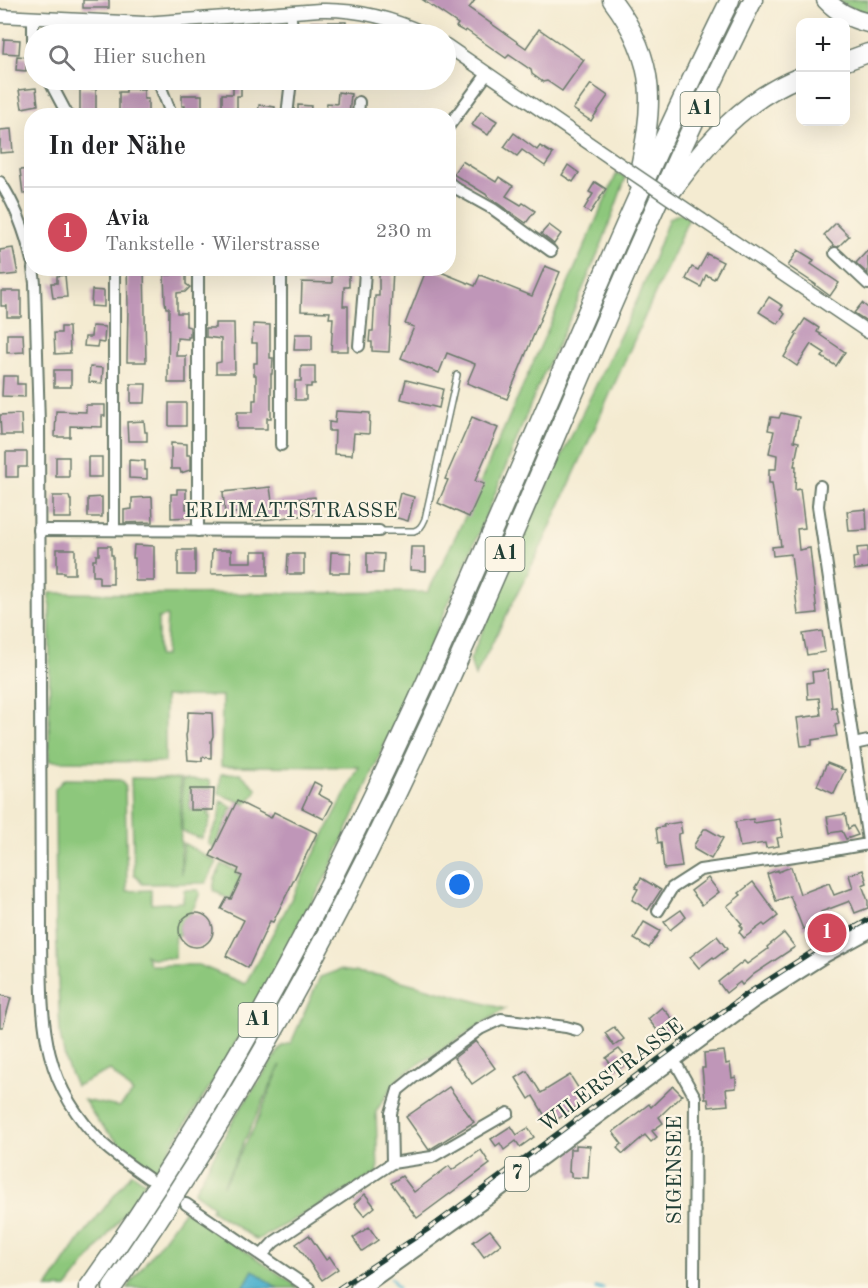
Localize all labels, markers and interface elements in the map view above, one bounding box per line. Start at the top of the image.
map controls [796,18,850,126]
button: + [796,18,850,72]
search box [24,24,456,90]
icon: search [45,41,78,74]
text: Hier suchen [93,46,206,68]
button: − [796,72,850,126]
road number: A1 [680,92,720,126]
text: In der Nähe [48,134,186,160]
text: Avia [105,208,149,230]
text: 1 [62,222,73,242]
text: 230 m [376,222,432,242]
text: Tankstelle · Wilerstrasse [105,235,320,255]
street label: ERLIMATTSTRASSE [184,501,398,522]
road number: A1 [486,537,524,571]
your location [445,870,474,899]
pin: 1 [808,910,846,956]
road number: A1 [238,1003,278,1037]
street label: WILERSTRASSE [536,1015,688,1137]
street label: SIGENSEE [665,1115,686,1225]
road number: 7 [505,1157,529,1191]

